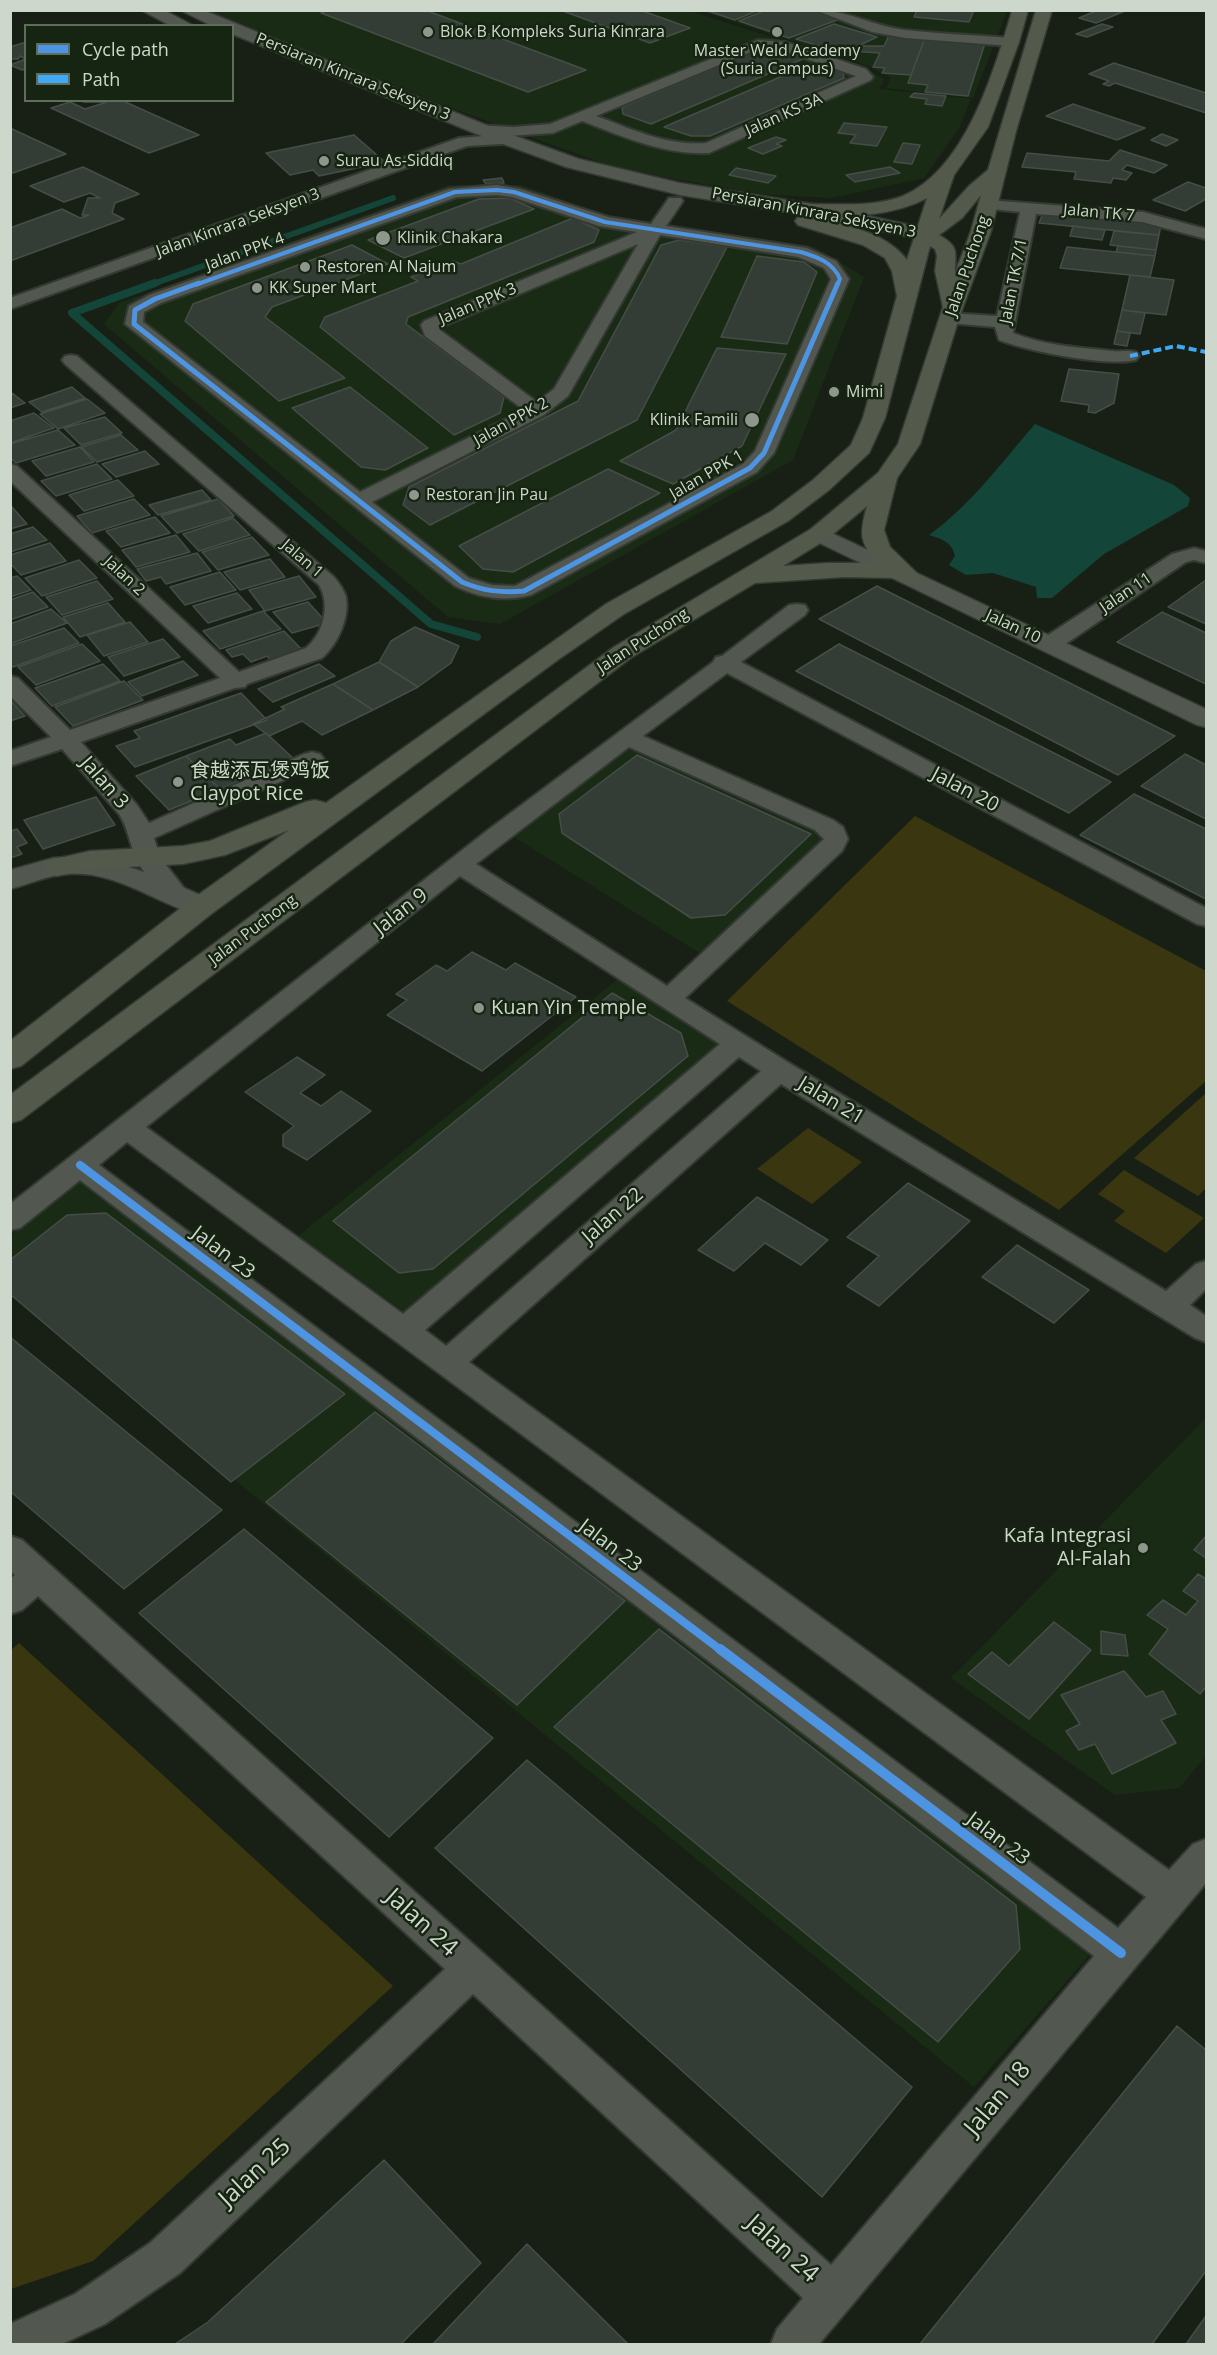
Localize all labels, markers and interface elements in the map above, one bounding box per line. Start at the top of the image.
place label: Blok B Kompleks Suria Kinrara [440,22,665,42]
legend [24,24,234,102]
marker: Blok B Kompleks Suria Kinrara [421,25,435,39]
marker: Master Weld Academy (Suria Campus) [770,25,784,39]
street label: Persiaran Kinrara Seksyen 3 [253,29,453,125]
text: Cycle path [82,37,169,61]
place label: Master Weld Academy (Suria Campus) [694,41,860,79]
text: Path [82,67,120,91]
street label: Jalan KS 3A [743,90,825,140]
place label: Surau As-Siddiq [336,151,453,171]
marker: Surau As-Siddiq [317,154,331,168]
street label: Jalan Kinrara Seksyen 3 [154,184,322,262]
street label: Persiaran Kinrara Seksyen 3 [710,184,918,242]
street label: Jalan TK 7 [1062,200,1136,226]
street label: Jalan Puchong [942,213,994,319]
place label: Klinik Chakara [397,228,503,248]
street label: Jalan PPK 4 [203,229,287,275]
marker: Klinik Chakara [374,229,392,247]
street label: Jalan TK 7/1 [996,236,1032,326]
place label: Restoren Al Najum [317,257,456,277]
marker: Restoren Al Najum [298,260,312,274]
place label: KK Super Mart [269,278,376,298]
street label: Jalan PPK 3 [436,279,520,329]
marker: KK Super Mart [250,281,264,295]
place label: Mimi [846,382,883,402]
marker: Mimi [827,385,841,399]
street label: Jalan PPK 2 [470,394,552,450]
place label: Klinik Famili [650,410,738,430]
marker: Klinik Famili [743,411,761,429]
street label: Jalan PPK 1 [667,446,747,504]
place label: Restoran Jin Pau [426,485,548,505]
marker: Restoran Jin Pau [407,488,421,502]
street label: Jalan 1 [277,536,327,582]
street label: Jalan 2 [99,552,149,600]
street label: Jalan 11 [1096,569,1156,617]
street label: Jalan Puchong [594,604,692,678]
street label: Jalan 10 [982,606,1044,648]
street label: Jalan 3 [75,752,133,814]
place label: 食越添瓦煲鸡饭 Claypot Rice [190,759,330,806]
street label: Jalan 20 [927,762,1003,818]
marker: 食越添瓦煲鸡饭 Claypot Rice [171,775,185,789]
street label: Jalan 9 [369,884,433,940]
street label: Jalan Puchong [205,891,301,969]
place label: Kuan Yin Temple [491,996,647,1020]
marker: Kuan Yin Temple [472,1001,486,1015]
street label: Jalan 21 [794,1072,868,1130]
street label: Jalan 22 [578,1183,648,1249]
street label: Jalan 23 [187,1221,259,1285]
street label: Jalan 23 [574,1514,646,1578]
place label: Kafa Integrasi Al-Falah [1004,1524,1131,1571]
marker: Kafa Integrasi Al-Falah [1136,1541,1150,1555]
street label: Jalan 23 [962,1807,1034,1871]
street label: Jalan 24 [379,1883,463,1963]
street label: Jalan 18 [959,2056,1037,2142]
street label: Jalan 25 [213,2133,297,2213]
street label: Jalan 24 [740,2209,824,2289]

